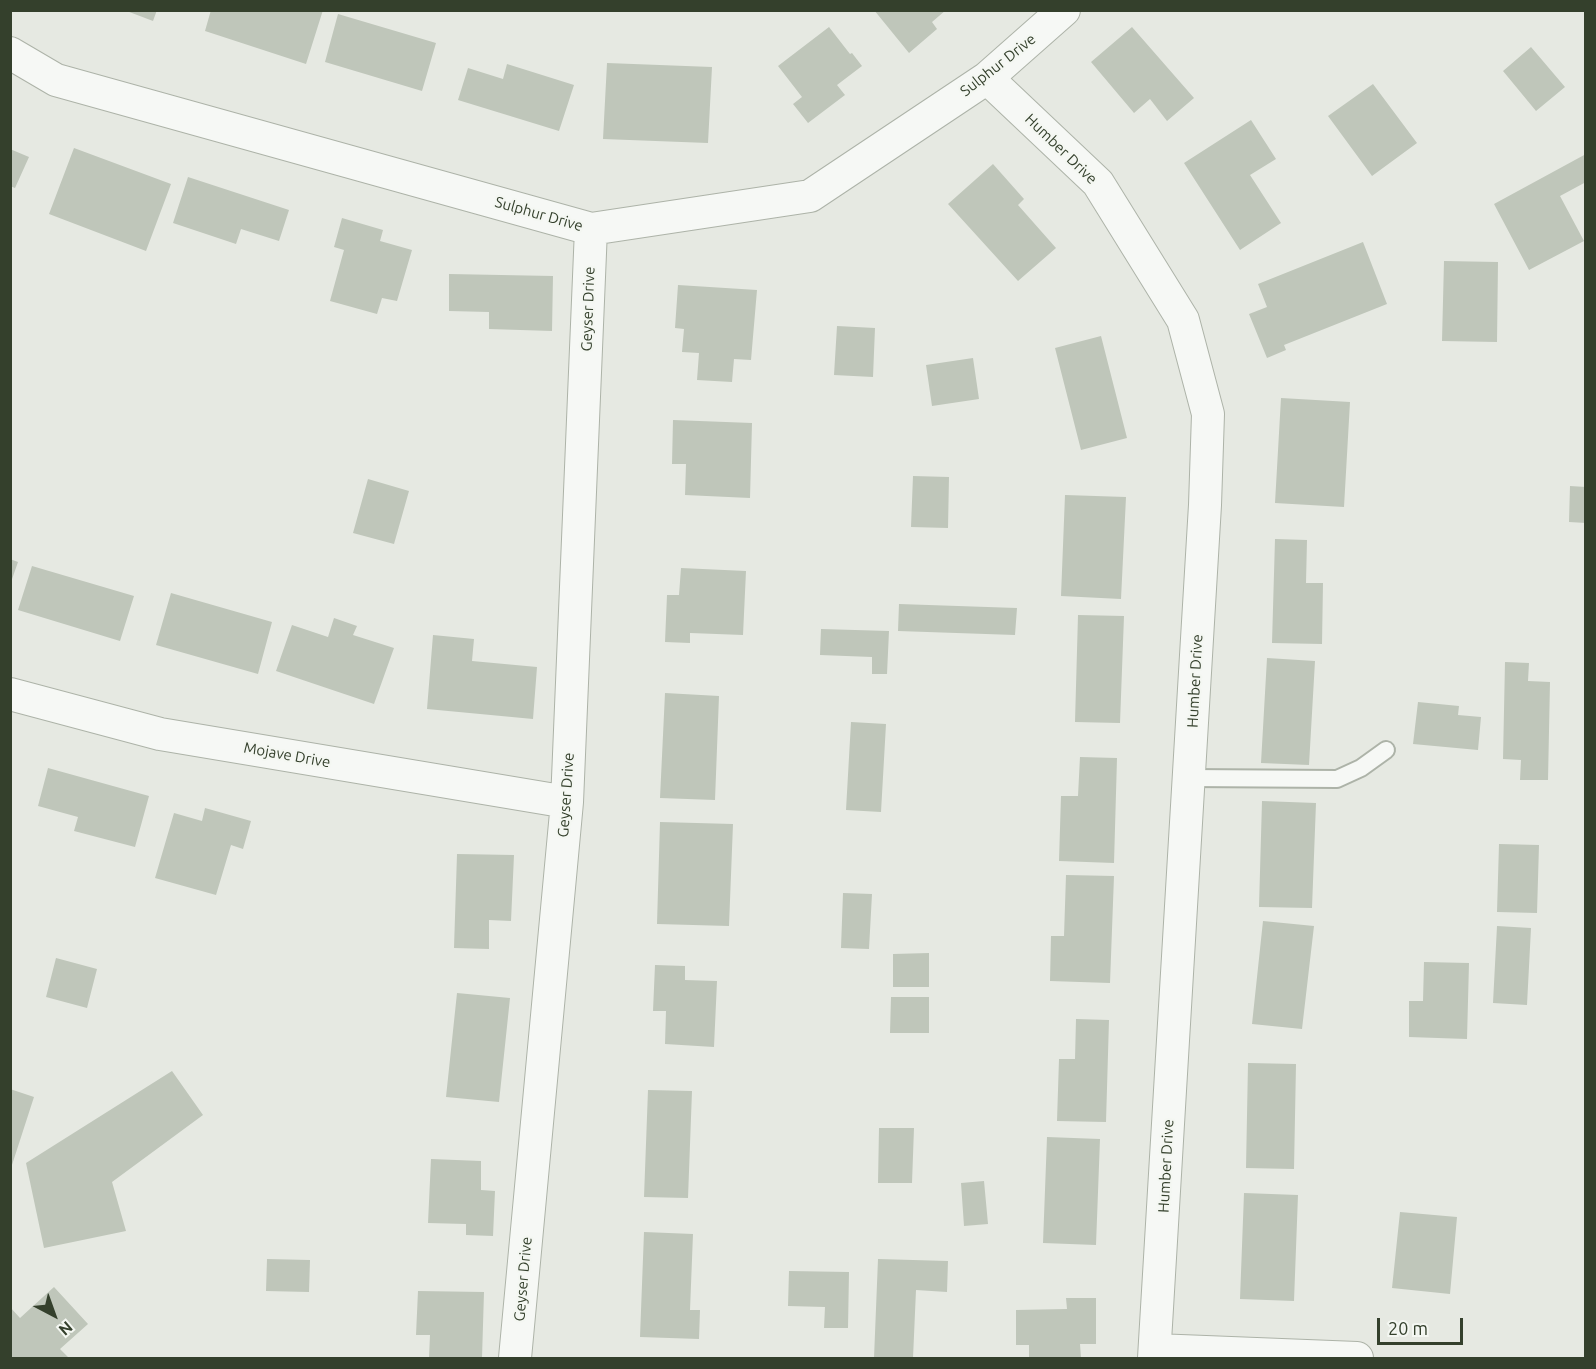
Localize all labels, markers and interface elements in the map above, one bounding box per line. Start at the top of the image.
street label: Sulphur Drive [957,30,1039,100]
street label: Humber Drive [1021,110,1101,188]
street label: Sulphur Drive [493,193,585,235]
street label: Geyser Drive [578,266,598,352]
street label: Humber Drive [1184,634,1206,728]
street label: Mojave Drive [242,739,332,771]
street label: Geyser Drive [554,752,578,838]
street label: Humber Drive [1155,1119,1177,1213]
street label: Geyser Drive [510,1236,536,1322]
north arrow [24,1285,84,1345]
scale bar [1380,1306,1466,1344]
text: N [55,1318,76,1339]
text: 20 m [1388,1318,1428,1338]

